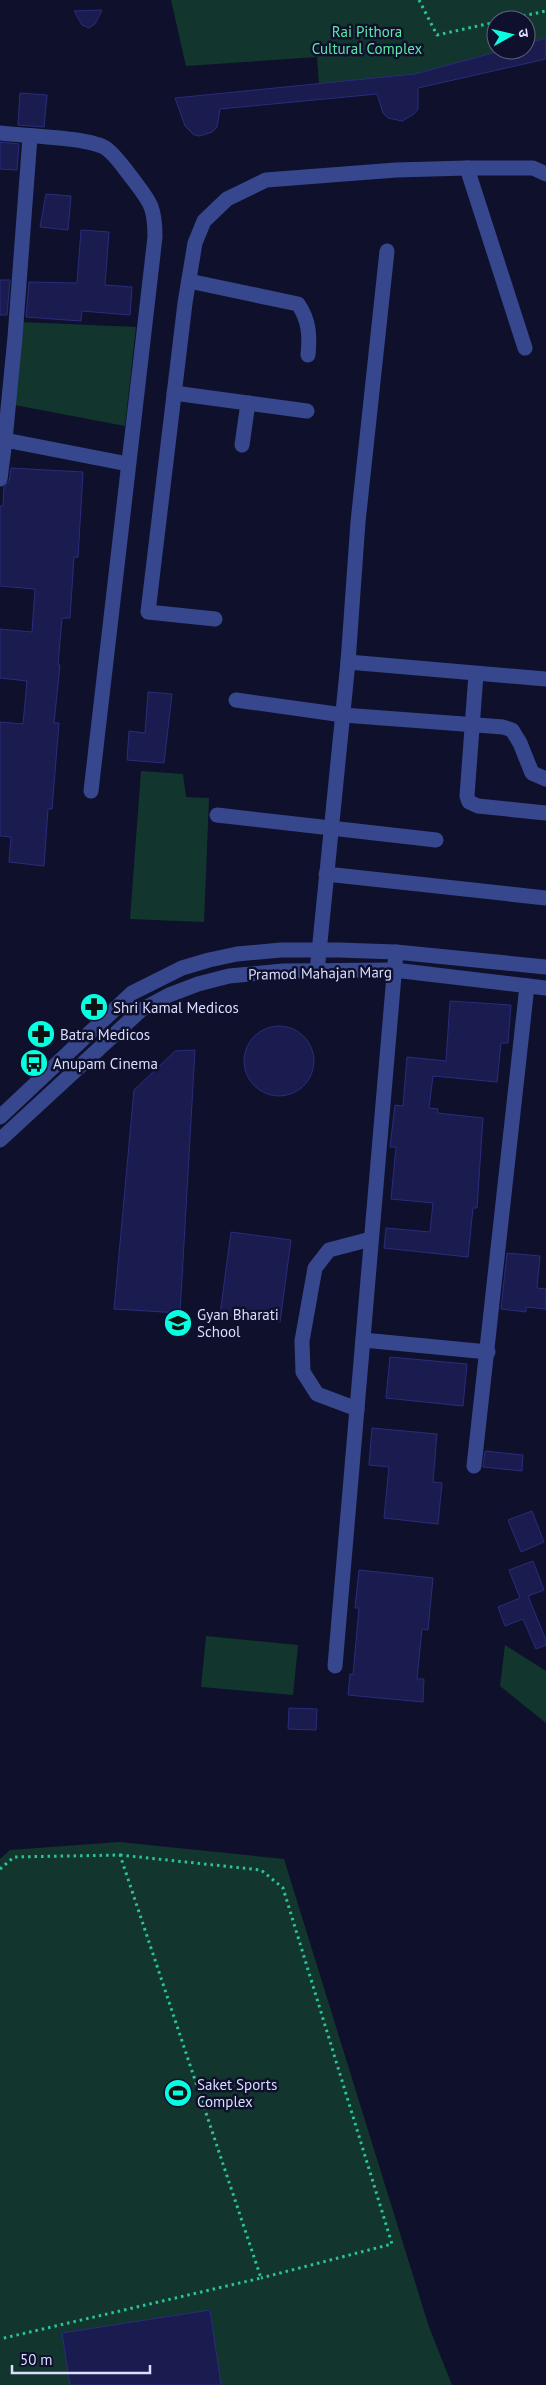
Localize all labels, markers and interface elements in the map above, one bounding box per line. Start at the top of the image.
north arrow [486,10,536,60]
park label: Rai Pithora Cultural Complex [312,22,423,58]
text: उ [514,28,533,39]
street label: Pramod Mahajan Marg [248,962,392,984]
pharmacy icon: Shri Kamal Medicos [79,992,109,1022]
place label: Shri Kamal Medicos [113,998,239,1017]
pharmacy icon: Batra Medicos [26,1019,56,1049]
place label: Batra Medicos [60,1025,150,1044]
bus stop icon: Anupam Cinema [19,1048,49,1078]
place label: Anupam Cinema [53,1054,158,1073]
place label: Gyan Bharati School [197,1305,279,1341]
school or university icon: Gyan Bharati School [163,1308,193,1338]
place label: Saket Sports Complex [197,2075,277,2111]
sports icon: Saket Sports Complex [163,2078,193,2108]
scale bar [12,2342,150,2374]
text: 50 m [20,2350,53,2369]

